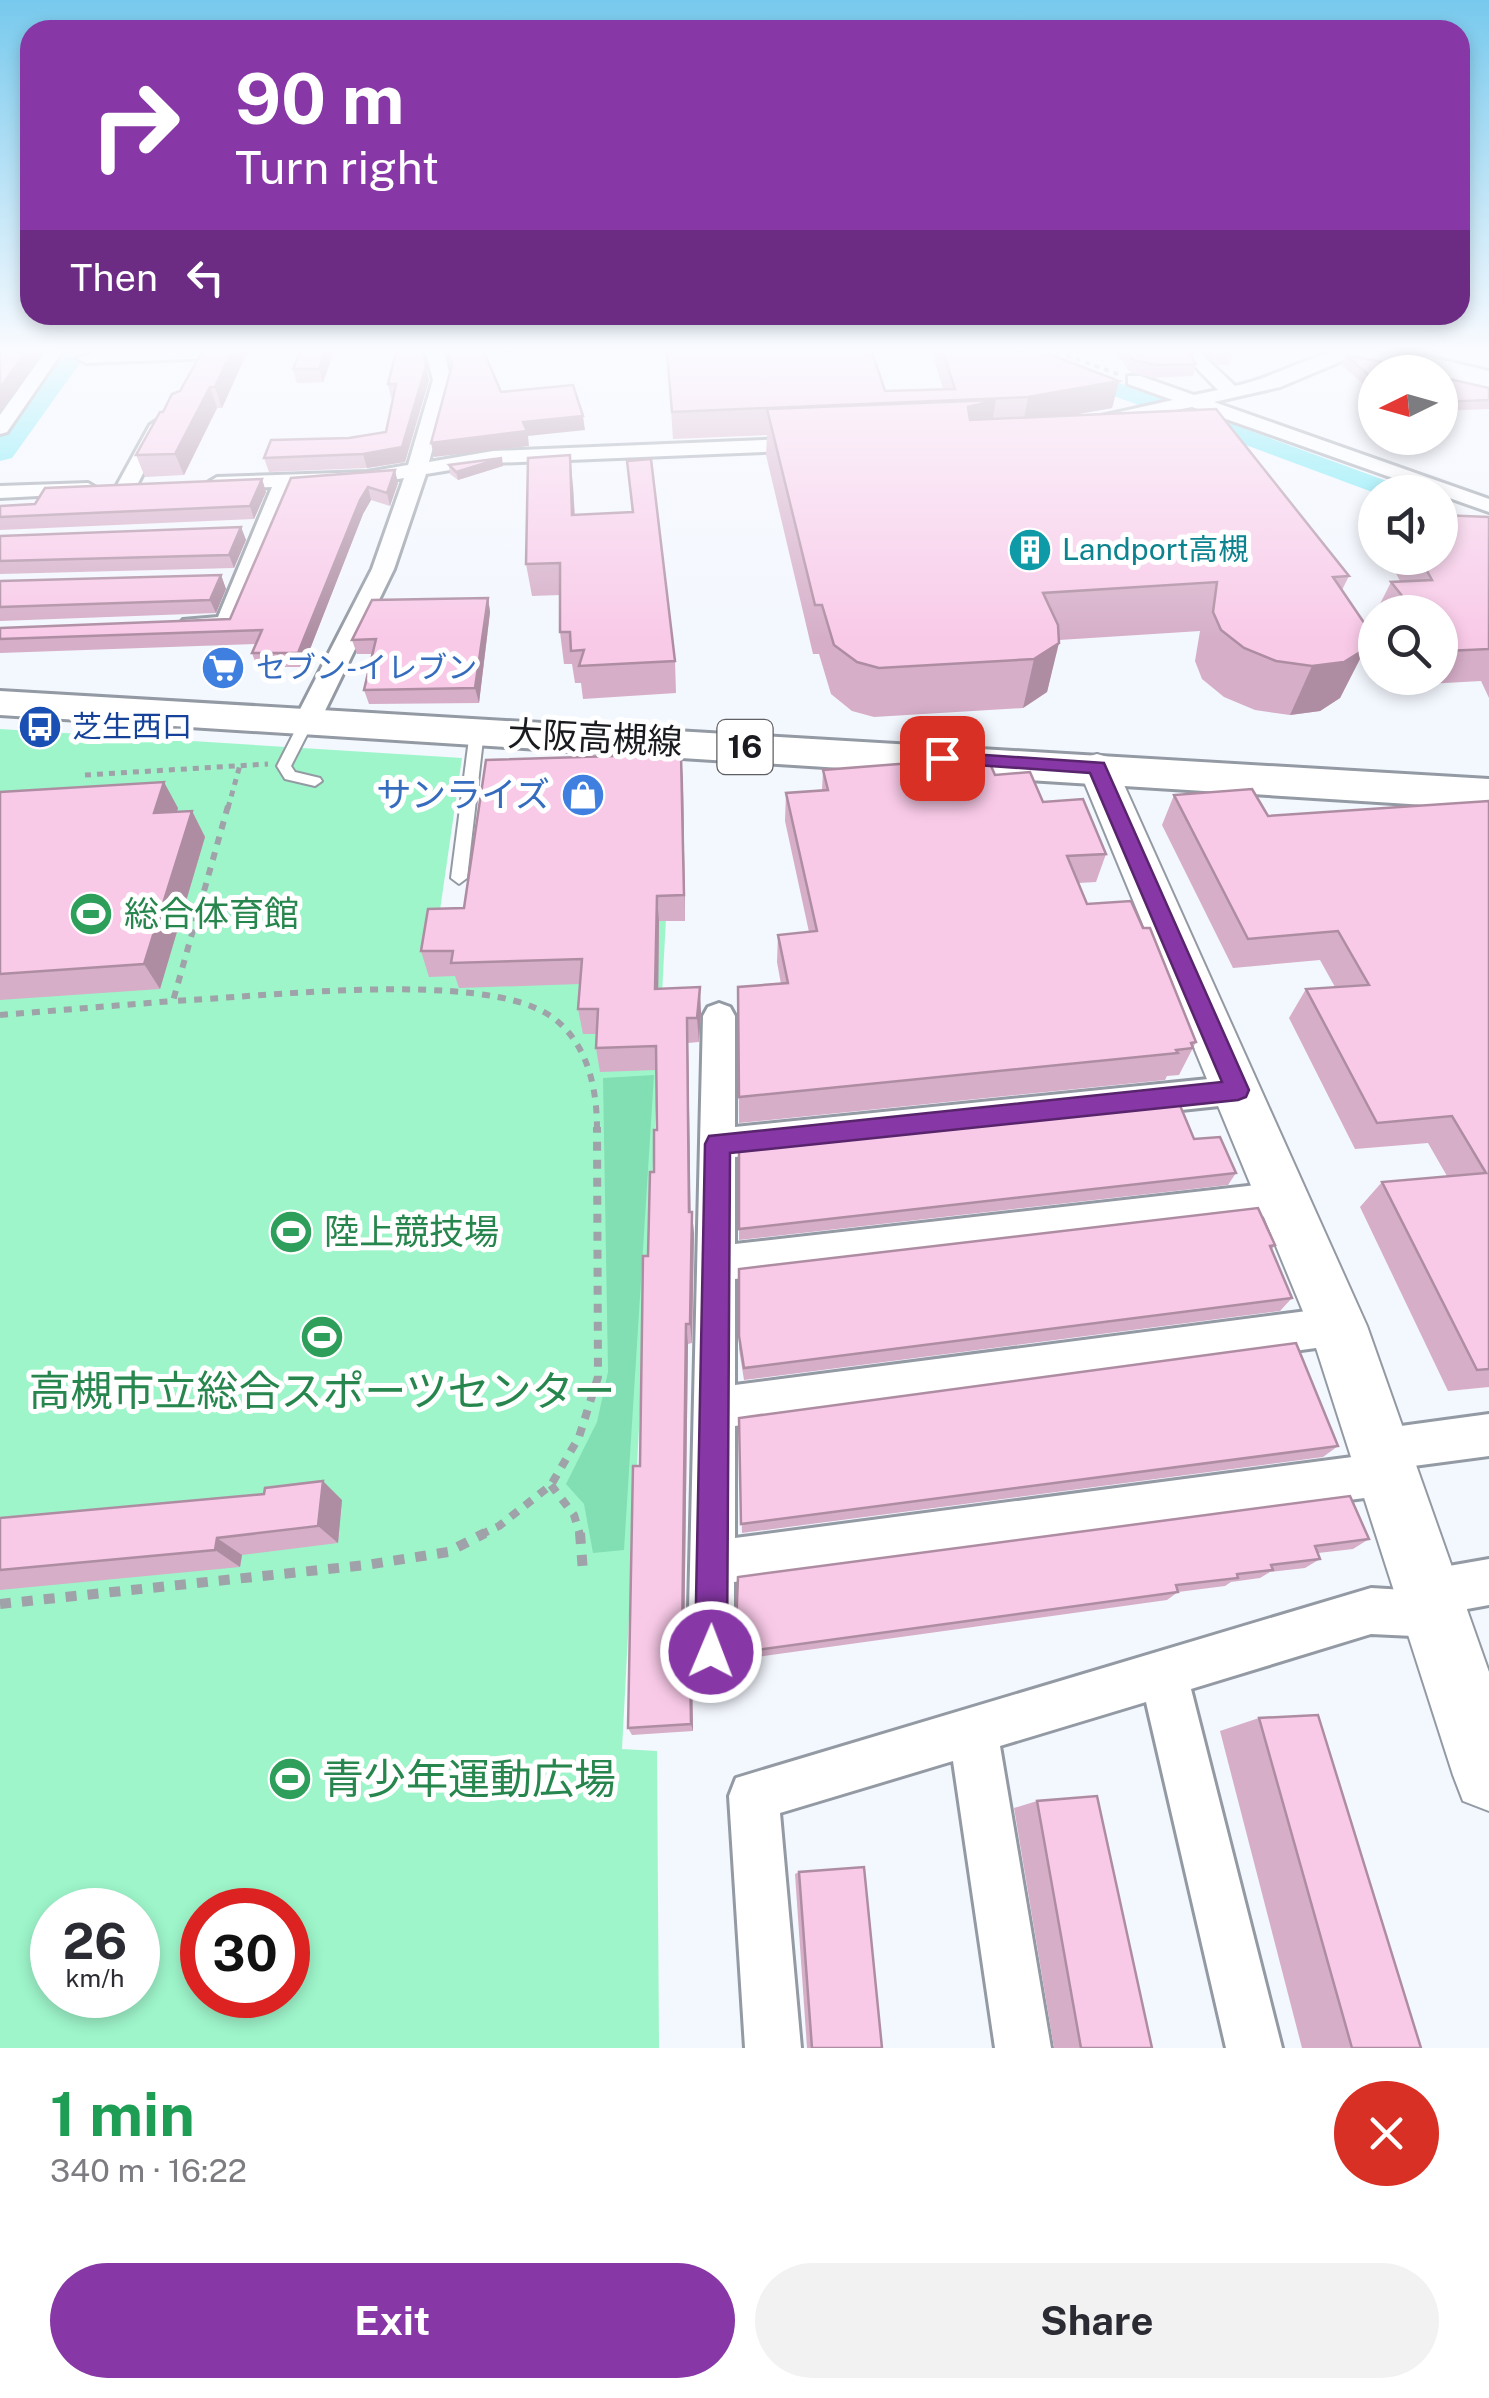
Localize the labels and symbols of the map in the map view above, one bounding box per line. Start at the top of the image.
north arrow [1358,355,1458,455]
building icon: Landport高槻 [1007,527,1053,573]
place label: Landport高槻 [1062,531,1249,567]
supermarket icon: セブン-イレブン [200,645,246,691]
place label: セブン-イレブン [256,649,477,685]
bus stop icon: 芝生西口 [17,704,63,750]
place label: 芝生西口 [72,708,192,744]
street label: 大阪高槻線 [507,712,683,763]
pin [900,716,985,801]
road number: 16 [718,720,772,774]
shop icon: サンライズ [560,772,606,818]
place label: サンライズ [376,774,550,815]
sports icon: 総合体育館 [68,891,114,937]
place label: 総合体育館 [124,893,299,934]
sports icon: 陸上競技場 [268,1209,314,1255]
place label: 陸上競技場 [324,1211,499,1252]
sports icon: 高槻市立総合スポーツセンター [299,1314,345,1360]
place label: 高槻市立総合スポーツセンター [28,1366,616,1415]
position arrow [659,1600,763,1704]
place label: 青少年運動広場 [322,1754,616,1803]
sports icon: 青少年運動広場 [267,1756,313,1802]
speed limit sign: 30 [180,1888,310,2018]

